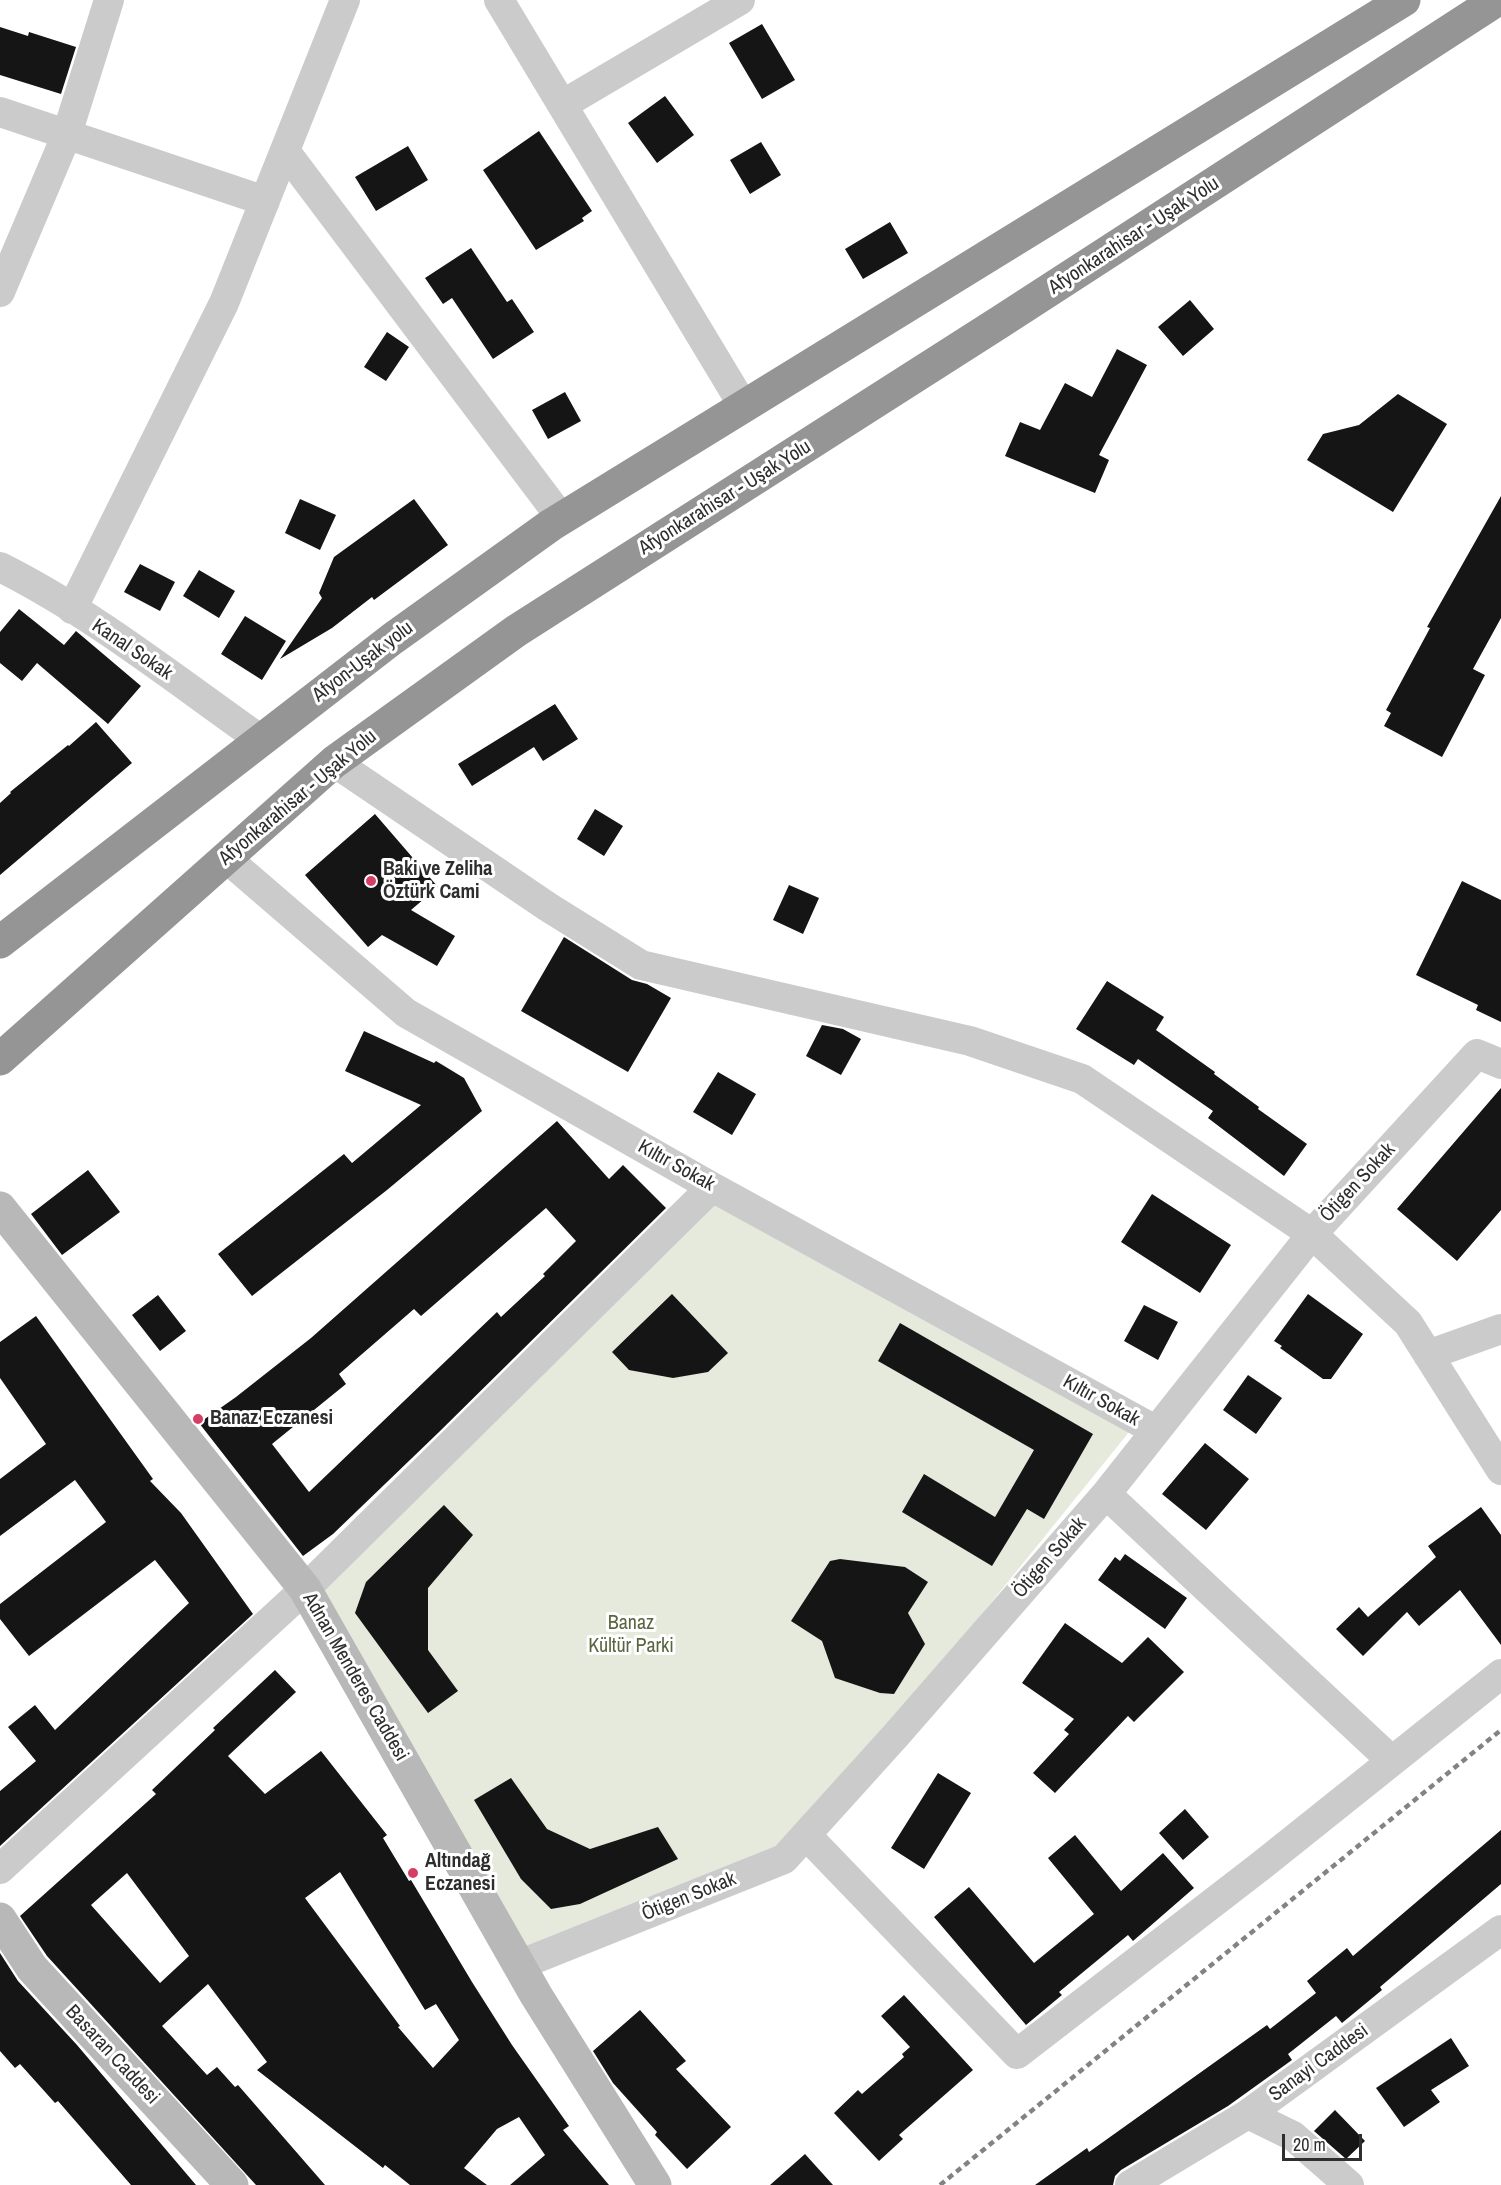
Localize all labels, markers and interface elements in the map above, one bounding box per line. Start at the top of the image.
street label: Afyonkarahisar - Uşak Yolu [1044,172,1224,300]
street label: Afyonkarahisar - Uşak Yolu [635,435,815,561]
street label: Kanal Sokak [87,614,177,686]
street label: Afyon-Uşak yolu [308,616,418,708]
street label: Afyonkarahisar - Uşak Yolu [214,725,382,871]
place label: Baki ve Zeliha Öztürk Cami [383,858,492,905]
marker: Baki ve Zeliha Öztürk Cami [364,874,378,888]
street label: Kıltır Sokak [634,1135,718,1197]
street label: Ötigen Sokak [1315,1138,1401,1228]
street label: Kıltır Sokak [1059,1370,1143,1432]
place label: Banaz Eczanesi [210,1407,333,1431]
marker: Banaz Eczanesi [191,1412,205,1426]
street label: Ötigen Sokak [1008,1513,1092,1603]
street label: Adnan Menderes Caddesi [297,1588,413,1766]
park label: Banaz Kültür Parki [588,1612,674,1659]
place label: Altındağ Eczanesi [425,1850,495,1897]
marker: Altındağ Eczanesi [406,1866,420,1880]
street label: Ötigen Sokak [638,1867,740,1927]
street label: Basaran Caddesi [60,2000,164,2110]
street label: Sanayi Caddesi [1265,2019,1373,2107]
scale bar [1285,2122,1364,2160]
text: 20 m [1293,2132,1326,2157]

